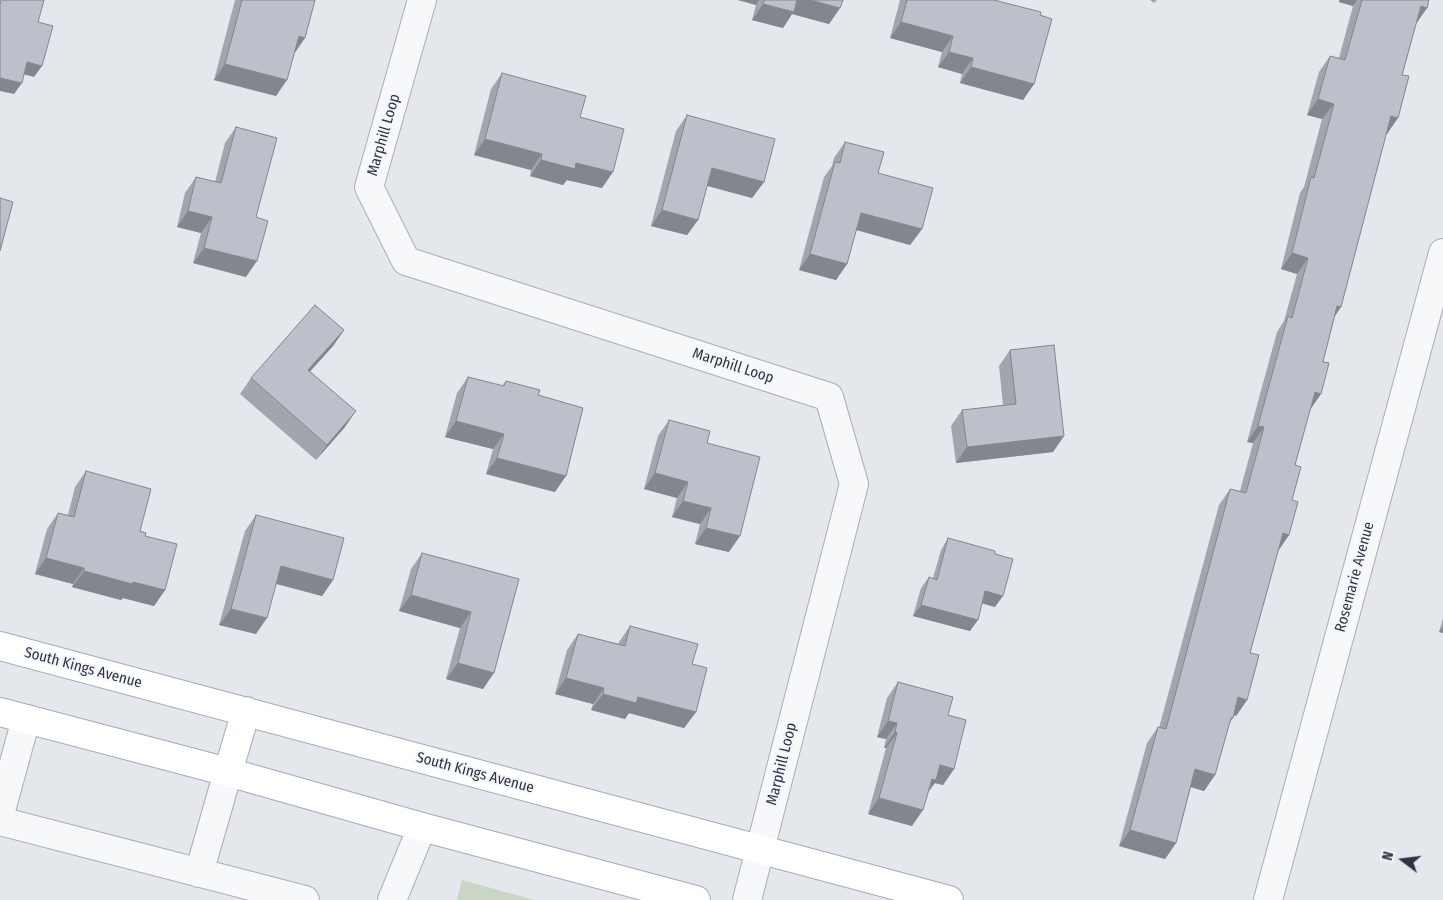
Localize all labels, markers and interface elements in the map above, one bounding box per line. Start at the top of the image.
street label: Marphill Loop [364,92,404,178]
street label: Marphill Loop [690,344,776,388]
street label: Rosemarie Avenue [1332,520,1378,634]
street label: South Kings Avenue [22,644,144,692]
street label: Marphill Loop [763,721,801,807]
street label: South Kings Avenue [414,749,536,797]
north arrow [1378,835,1428,885]
text: N [1379,850,1397,862]

